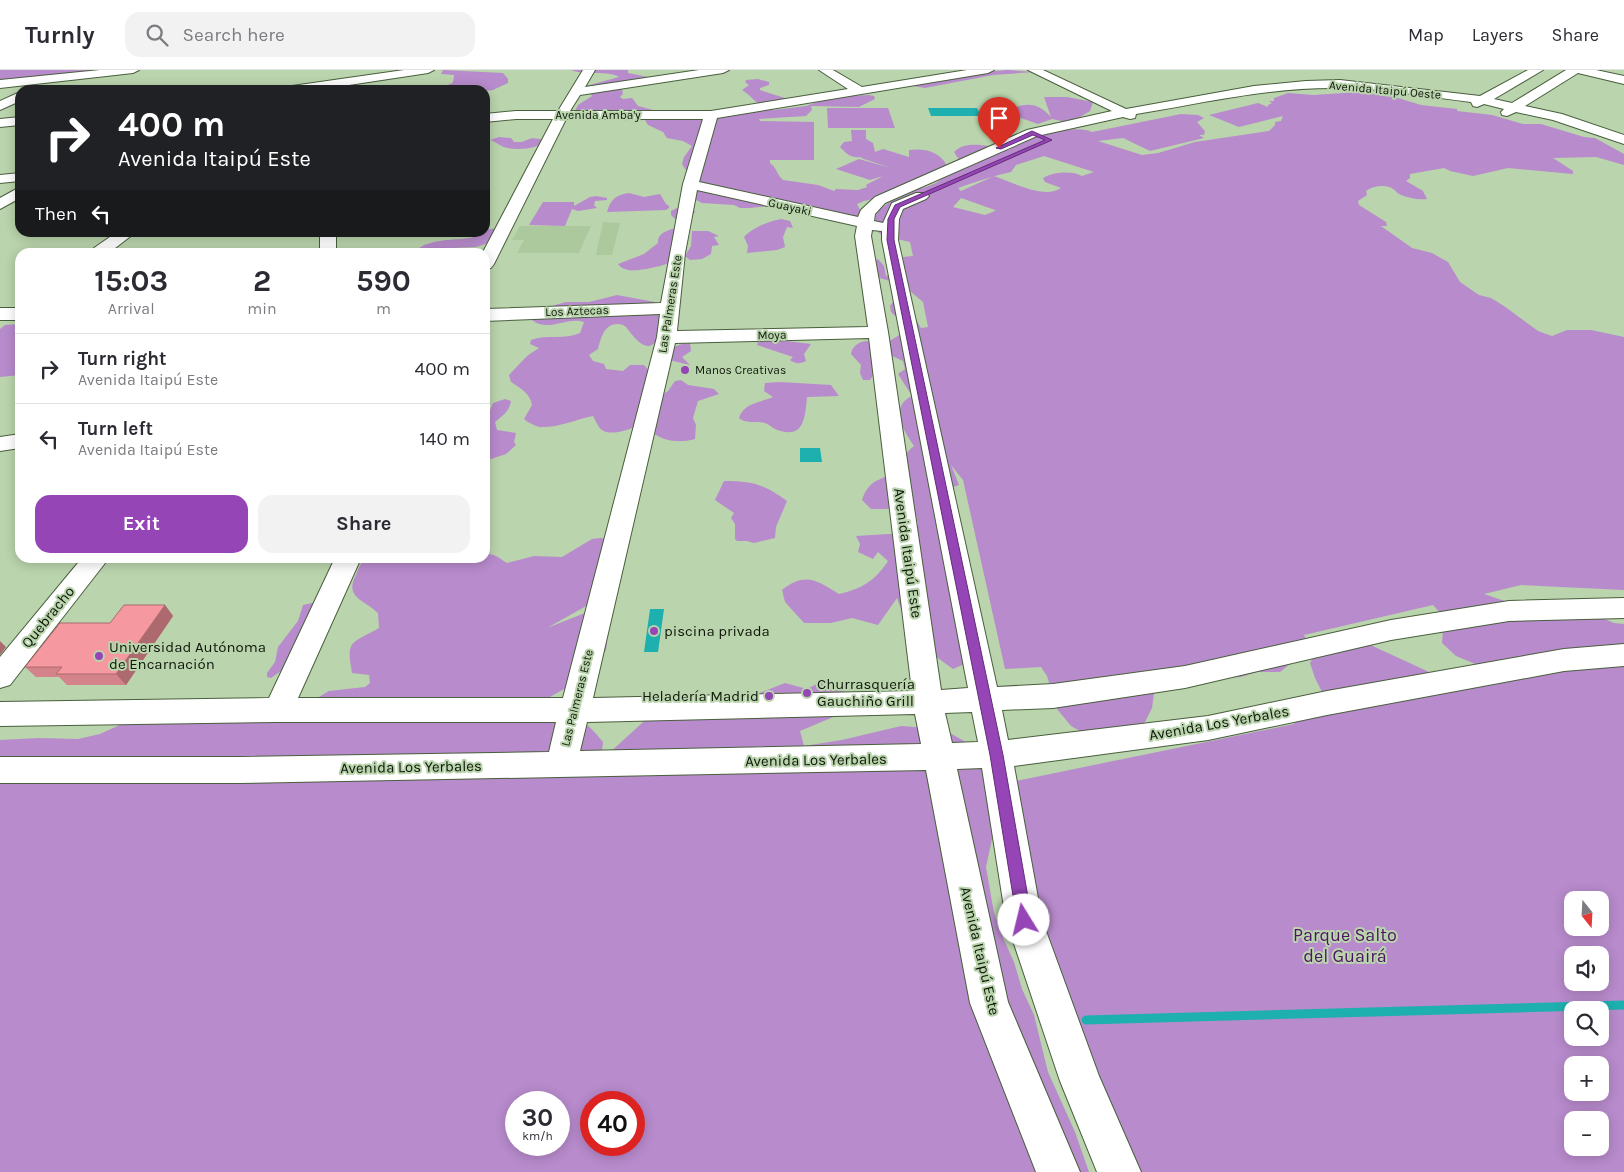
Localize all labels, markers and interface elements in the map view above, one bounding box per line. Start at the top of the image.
search box [125,12,475,57]
text: Turnly [25,21,95,49]
icon: search [143,21,171,49]
text: Search here [183,24,285,46]
text: Map [1408,24,1444,46]
text: Layers [1472,24,1524,46]
text: Share [1552,24,1599,46]
street label: Avenida Itaipú Oeste [1328,78,1442,102]
pin [978,97,1020,148]
text: 400 m [118,104,225,145]
icon: arrive [985,104,1013,132]
icon: right [35,105,100,170]
street label: Avenida Amba'y [555,108,641,122]
text: Avenida Itaipú Este [118,146,311,172]
street label: Guayaki [767,195,813,219]
icon: left [87,200,115,228]
text: Then [35,203,77,225]
street label: Las Palmeras Este [655,254,685,354]
text: 15:03 [94,263,168,299]
text: 2 [253,263,271,299]
text: 590 [356,263,411,299]
text: Arrival [108,299,155,318]
text: min [247,299,277,318]
text: m [376,299,391,318]
street label: Los Aztecas [545,303,609,319]
street label: Moya [757,328,787,342]
text: Turn right [78,348,167,370]
icon: right [35,355,63,383]
text: 400 m [415,358,470,380]
place label: Manos Creativas [695,363,786,377]
marker: Manos Creativas [679,364,691,376]
text: Avenida Itaipú Este [78,370,218,389]
text: Turn left [78,418,153,440]
icon: left [35,425,63,453]
text: 140 m [420,428,470,450]
text: Avenida Itaipú Este [78,440,218,459]
street label: Avenida Itaipú Este [890,487,926,619]
button: Exit [35,495,248,553]
button: Share [258,495,470,553]
street label: Quebracho [18,583,78,651]
place label: piscina privada [664,622,770,640]
marker: piscina privada [648,625,660,637]
place label: Universidad Autónoma de Encarnación [109,638,266,673]
street label: Las Palmeras Este [558,648,596,748]
marker: Universidad Autónoma de Encarnación [93,650,105,662]
place label: Churrasquería Gauchiño Grill [817,675,915,710]
place label: Heladería Madrid [642,687,759,705]
marker: Churrasquería Gauchiño Grill [801,687,813,699]
marker: Heladería Madrid [763,690,775,702]
street label: Avenida Los Yerbales [1148,702,1290,744]
street label: Avenida Los Yerbales [745,750,887,770]
street label: Avenida Los Yerbales [340,757,482,777]
street label: Avenida Itaipú Este [956,885,1004,1017]
north arrow [1564,891,1609,936]
map controls [1564,891,1609,1156]
position arrow [997,893,1049,945]
park label: Parque Salto del Guairá [1293,924,1397,967]
button: sound [1564,946,1609,991]
button: search [1564,1001,1609,1046]
button: + [1564,1056,1609,1101]
speed limit sign: 40 [580,1091,645,1156]
text: 30 [522,1103,553,1132]
button: − [1564,1111,1609,1156]
text: km/h [522,1129,553,1143]

